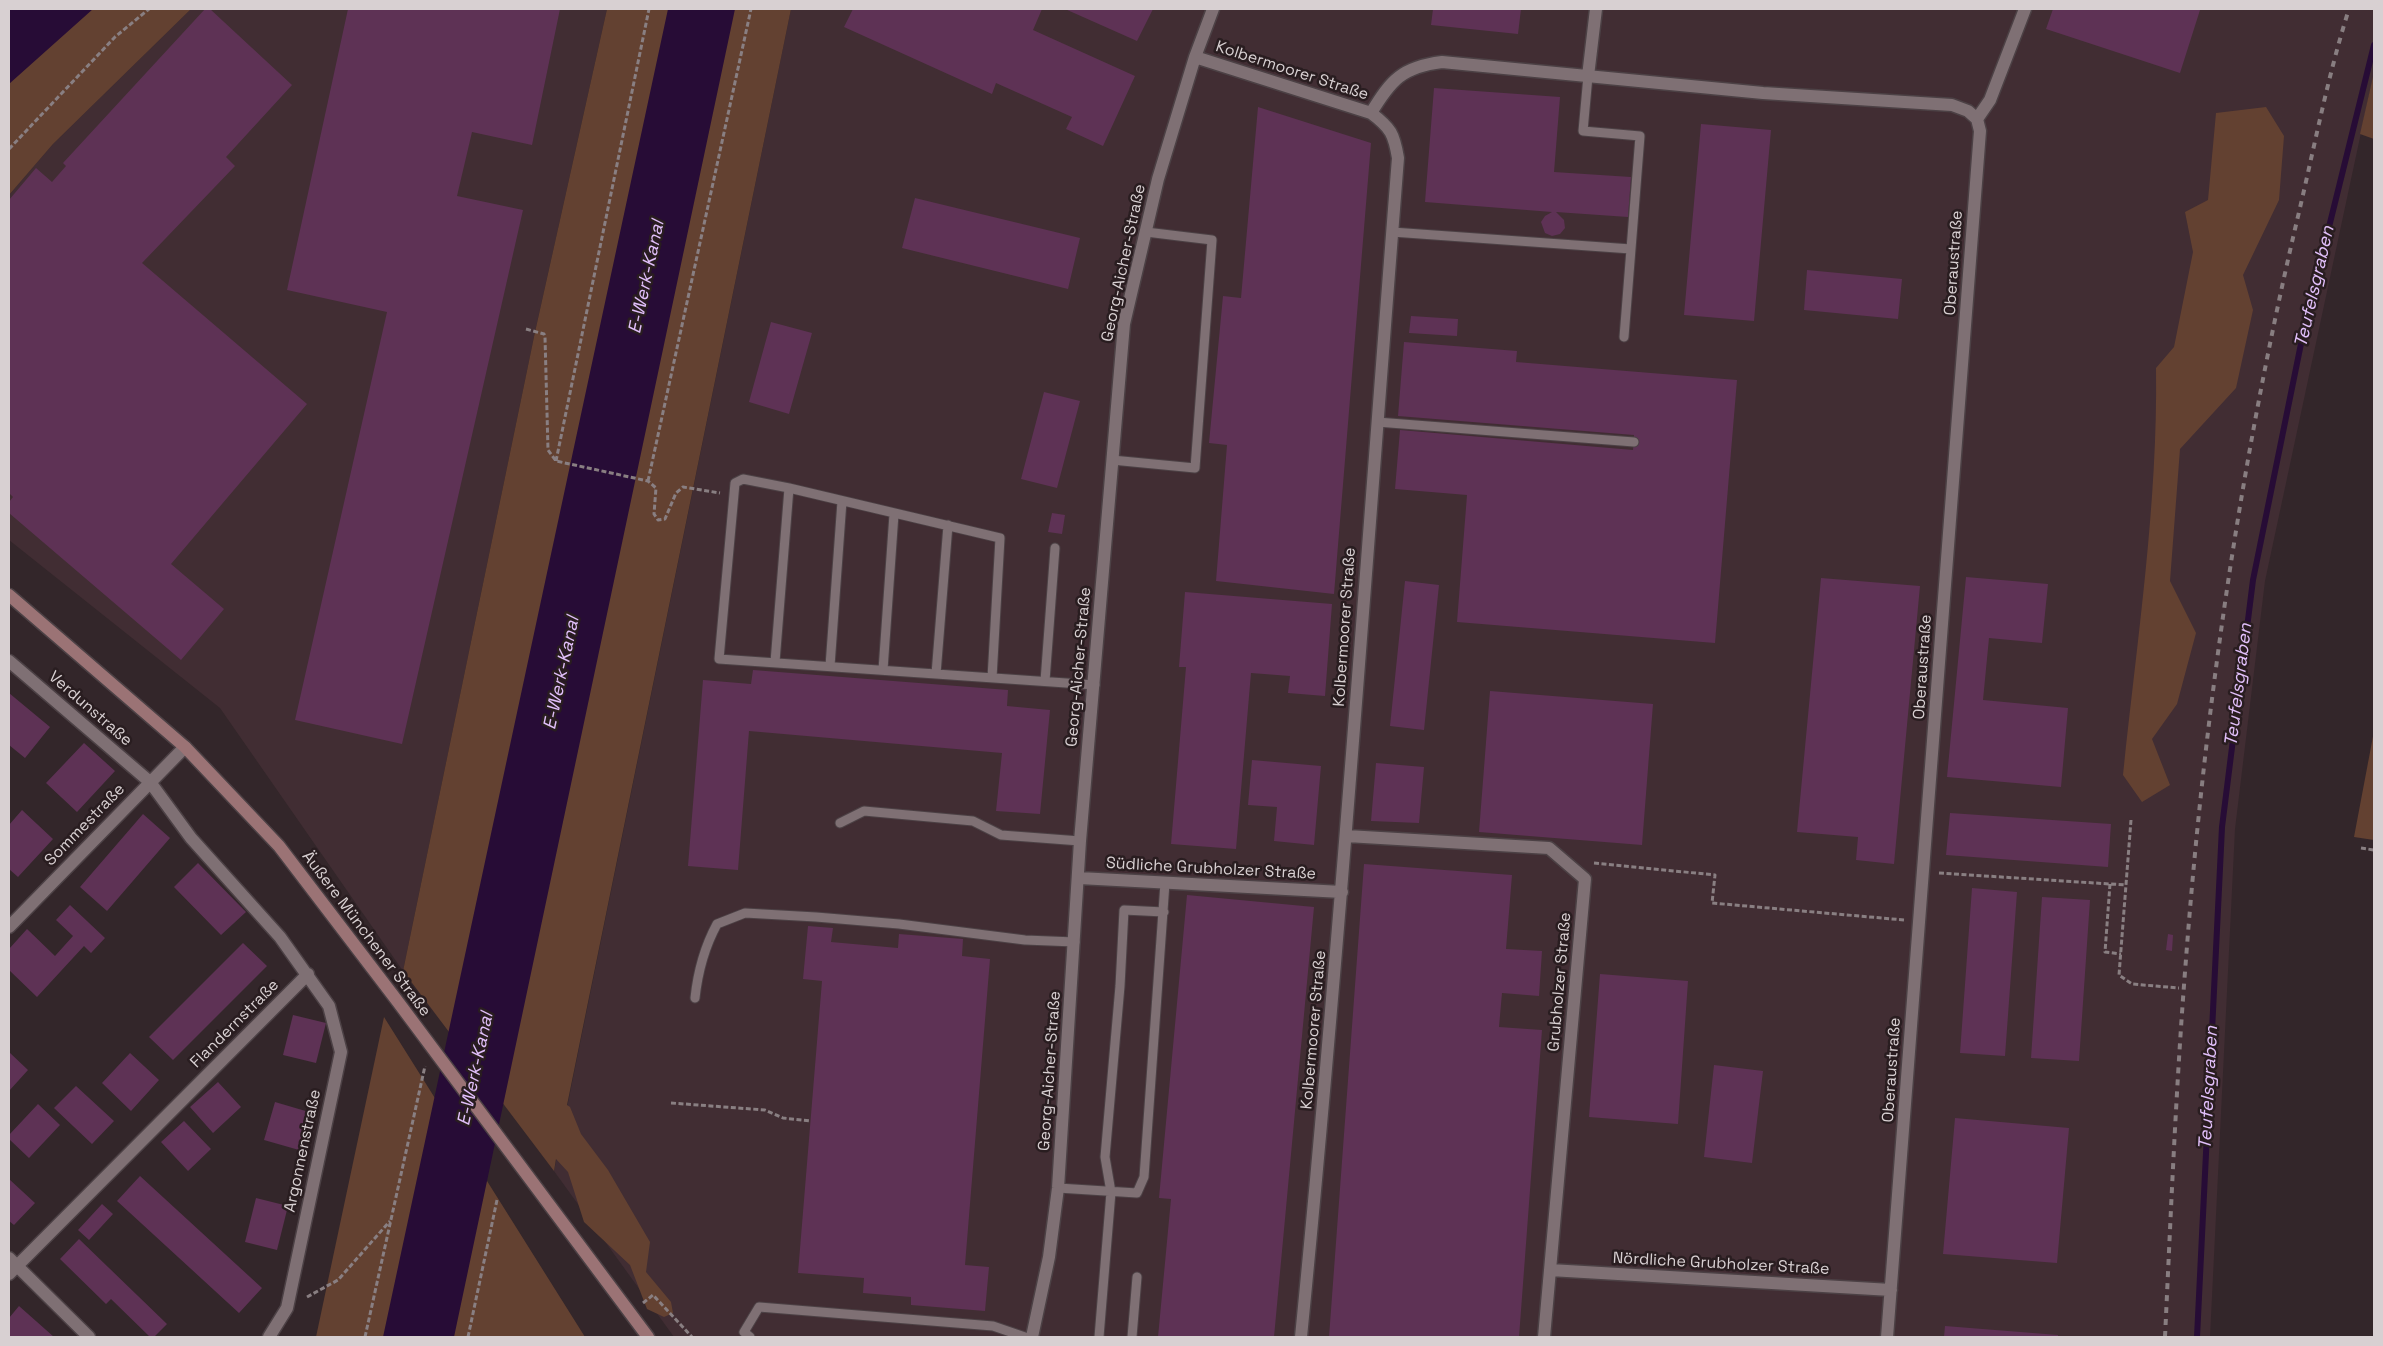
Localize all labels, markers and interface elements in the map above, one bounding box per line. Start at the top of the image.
street label: Kolbermoorer Straße [1213,37,1371,105]
street label: Georg-Aicher-Straße [1098,183,1150,343]
street label: Oberaustraße [1941,210,1967,316]
water label: E-Werk-Kanal [624,218,670,336]
water label: Teufelsgraben [2291,224,2339,350]
street label: Kolbermoorer Straße [1330,547,1360,707]
street label: Georg-Aicher-Straße [1062,586,1096,748]
water label: E-Werk-Kanal [539,614,585,732]
street label: Oberaustraße [1910,614,1936,720]
water label: Teufelsgraben [2221,622,2257,748]
street label: Verdunstraße [44,667,136,751]
street label: Sommestraße [41,780,129,870]
street label: Äußere Münchener Straße [298,848,434,1020]
street label: Südliche Grubholzer Straße [1105,854,1317,884]
street label: Grubholzer Straße [1544,912,1576,1052]
street label: Kolbermoorer Straße [1297,950,1331,1110]
street label: Flandernstraße [187,976,283,1072]
street label: Georg-Aicher-Straße [1035,990,1065,1152]
water label: E-Werk-Kanal [453,1010,499,1128]
street label: Oberaustraße [1879,1017,1905,1123]
water label: Teufelsgraben [2195,1025,2223,1151]
street label: Argonnenstraße [281,1088,325,1214]
street label: Nördliche Grubholzer Straße [1612,1249,1830,1279]

